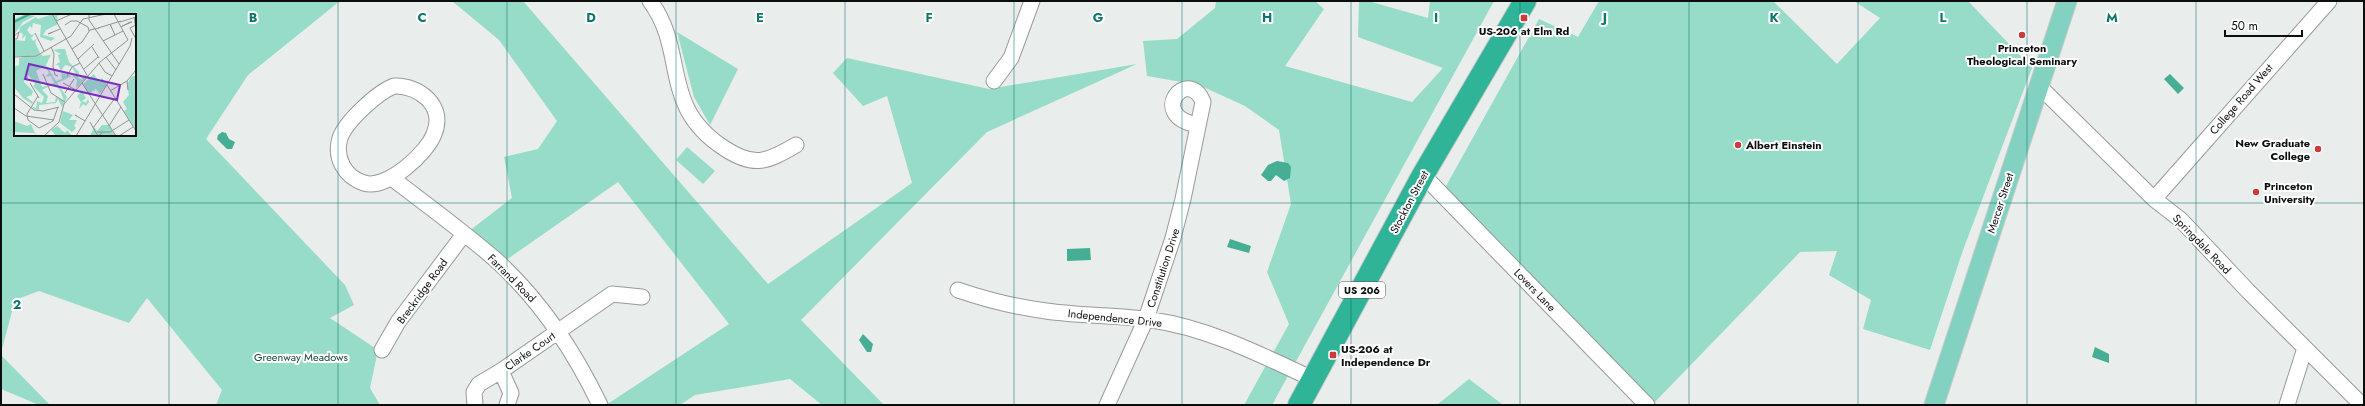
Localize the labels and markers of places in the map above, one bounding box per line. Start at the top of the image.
marker: US-206 at Elm Rd [1519,13,1529,23]
place label: US-206 at Elm Rd [1479,23,1570,39]
marker: Princeton Theological Seminary [2017,30,2027,40]
place label: Princeton Theological Seminary [1967,40,2077,69]
place label: New Graduate College [2235,135,2310,164]
place label: Albert Einstein [1745,137,1822,153]
marker: Albert Einstein [1733,140,1743,150]
marker: New Graduate College [2313,144,2323,154]
place label: Princeton University [2264,178,2315,207]
marker: Princeton University [2251,187,2261,197]
place label: US-206 at Independence Dr [1341,341,1431,370]
marker: US-206 at Independence Dr [1328,350,1338,360]

